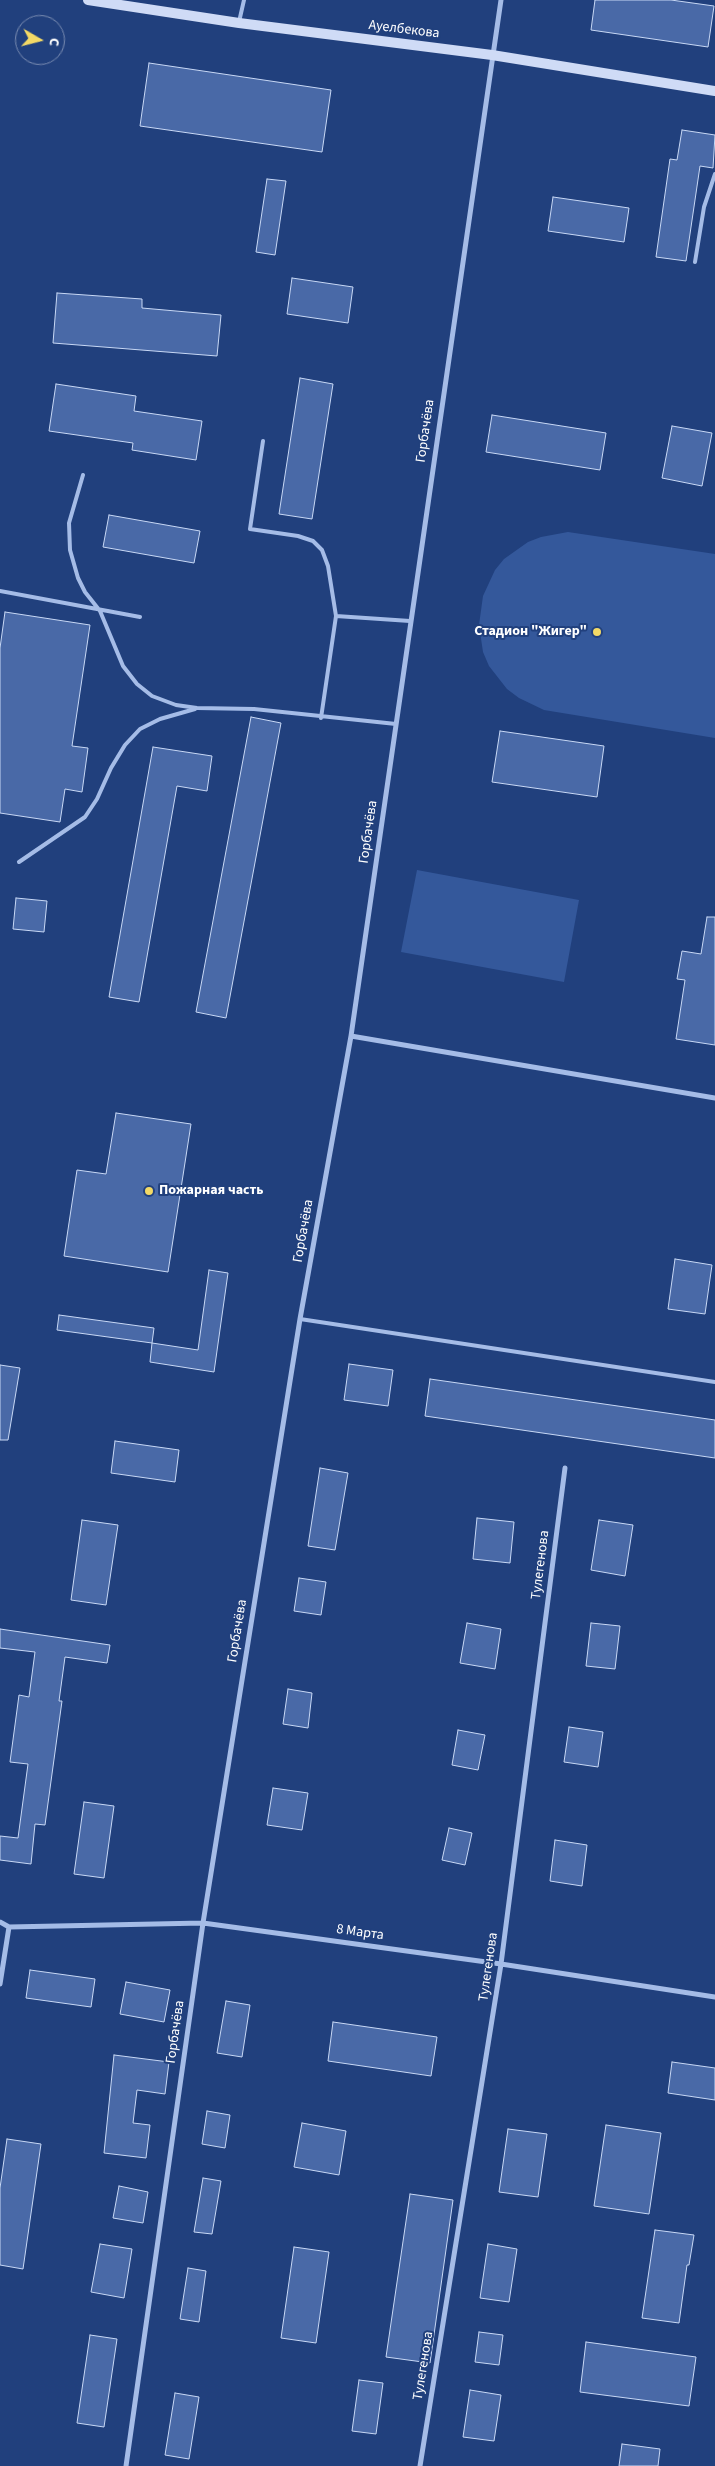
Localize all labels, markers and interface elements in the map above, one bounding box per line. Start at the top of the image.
north arrow [15,15,65,65]
street label: Ауелбекова [368,17,440,43]
text: С [43,37,64,47]
street label: Горбачёва [413,398,439,464]
place label: Стадион "Жигер" [474,624,587,640]
marker: Стадион "Жигер" [591,626,603,638]
street label: Горбачёва [356,799,382,865]
place label: Пожарная часть [159,1183,264,1199]
marker: Пожарная часть [143,1185,155,1197]
street label: Горбачёва [290,1198,318,1264]
street label: Тулегенова [528,1529,554,1601]
street label: Горбачёва [225,1598,251,1664]
street label: 8 Марта [335,1921,385,1945]
street label: Тулегенова [476,1931,502,2003]
street label: Горбачёва [163,1999,189,2065]
street label: Тулегенова [410,2330,438,2402]

